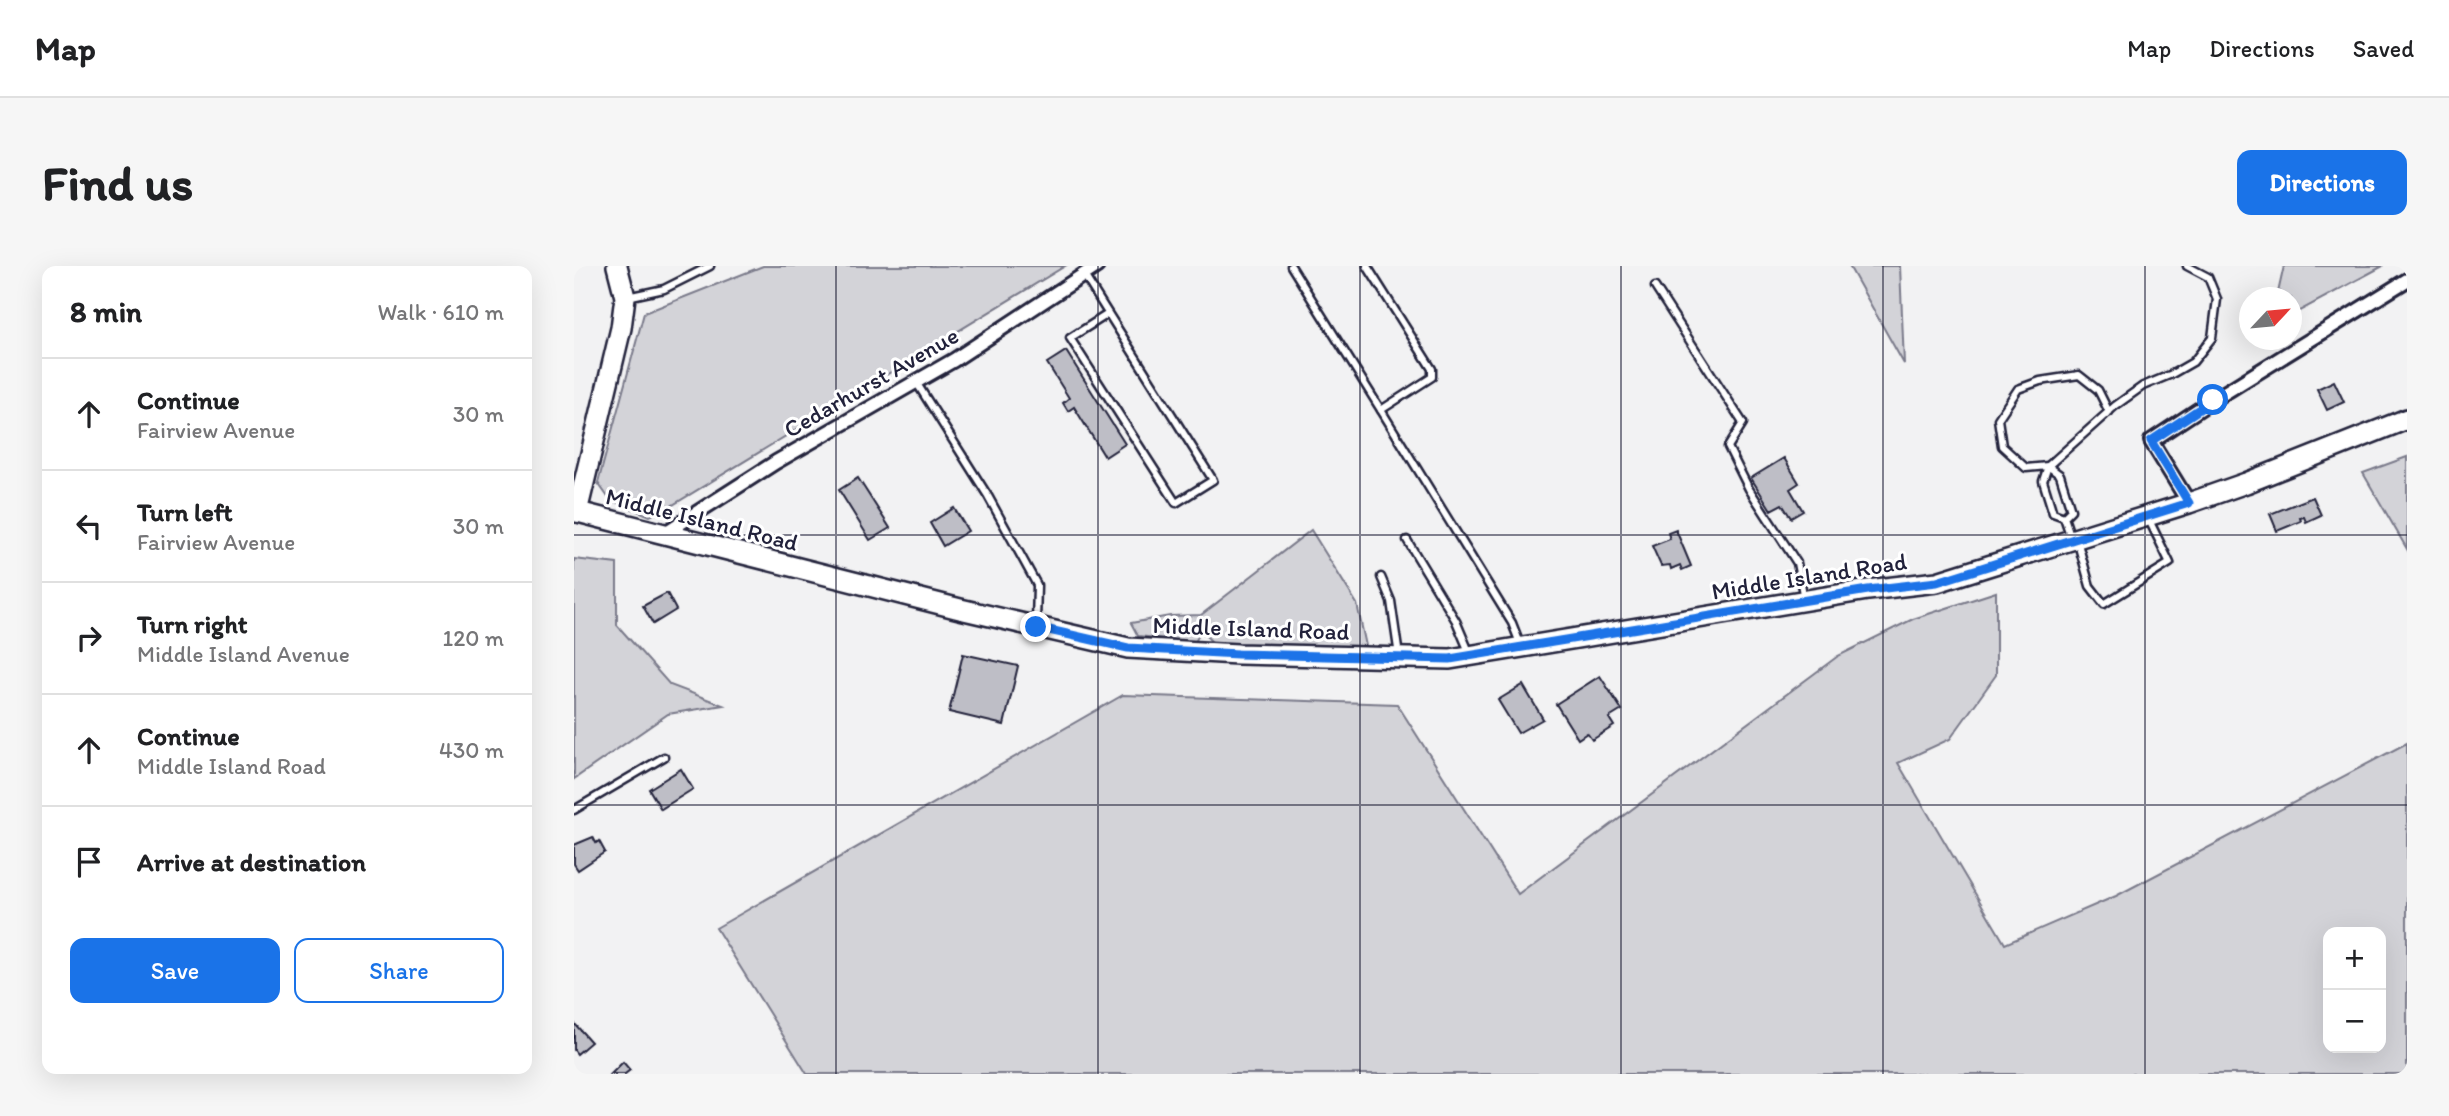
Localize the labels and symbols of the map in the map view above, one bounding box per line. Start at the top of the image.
north arrow [2239,287,2302,350]
street label: Cedarhurst Avenue [779,320,963,444]
route start [2197,384,2228,415]
street label: Middle Island Road [603,481,801,557]
street label: Middle Island Road [1709,546,1909,606]
street label: Middle Island Road [1152,610,1350,646]
route end [1020,611,1051,642]

